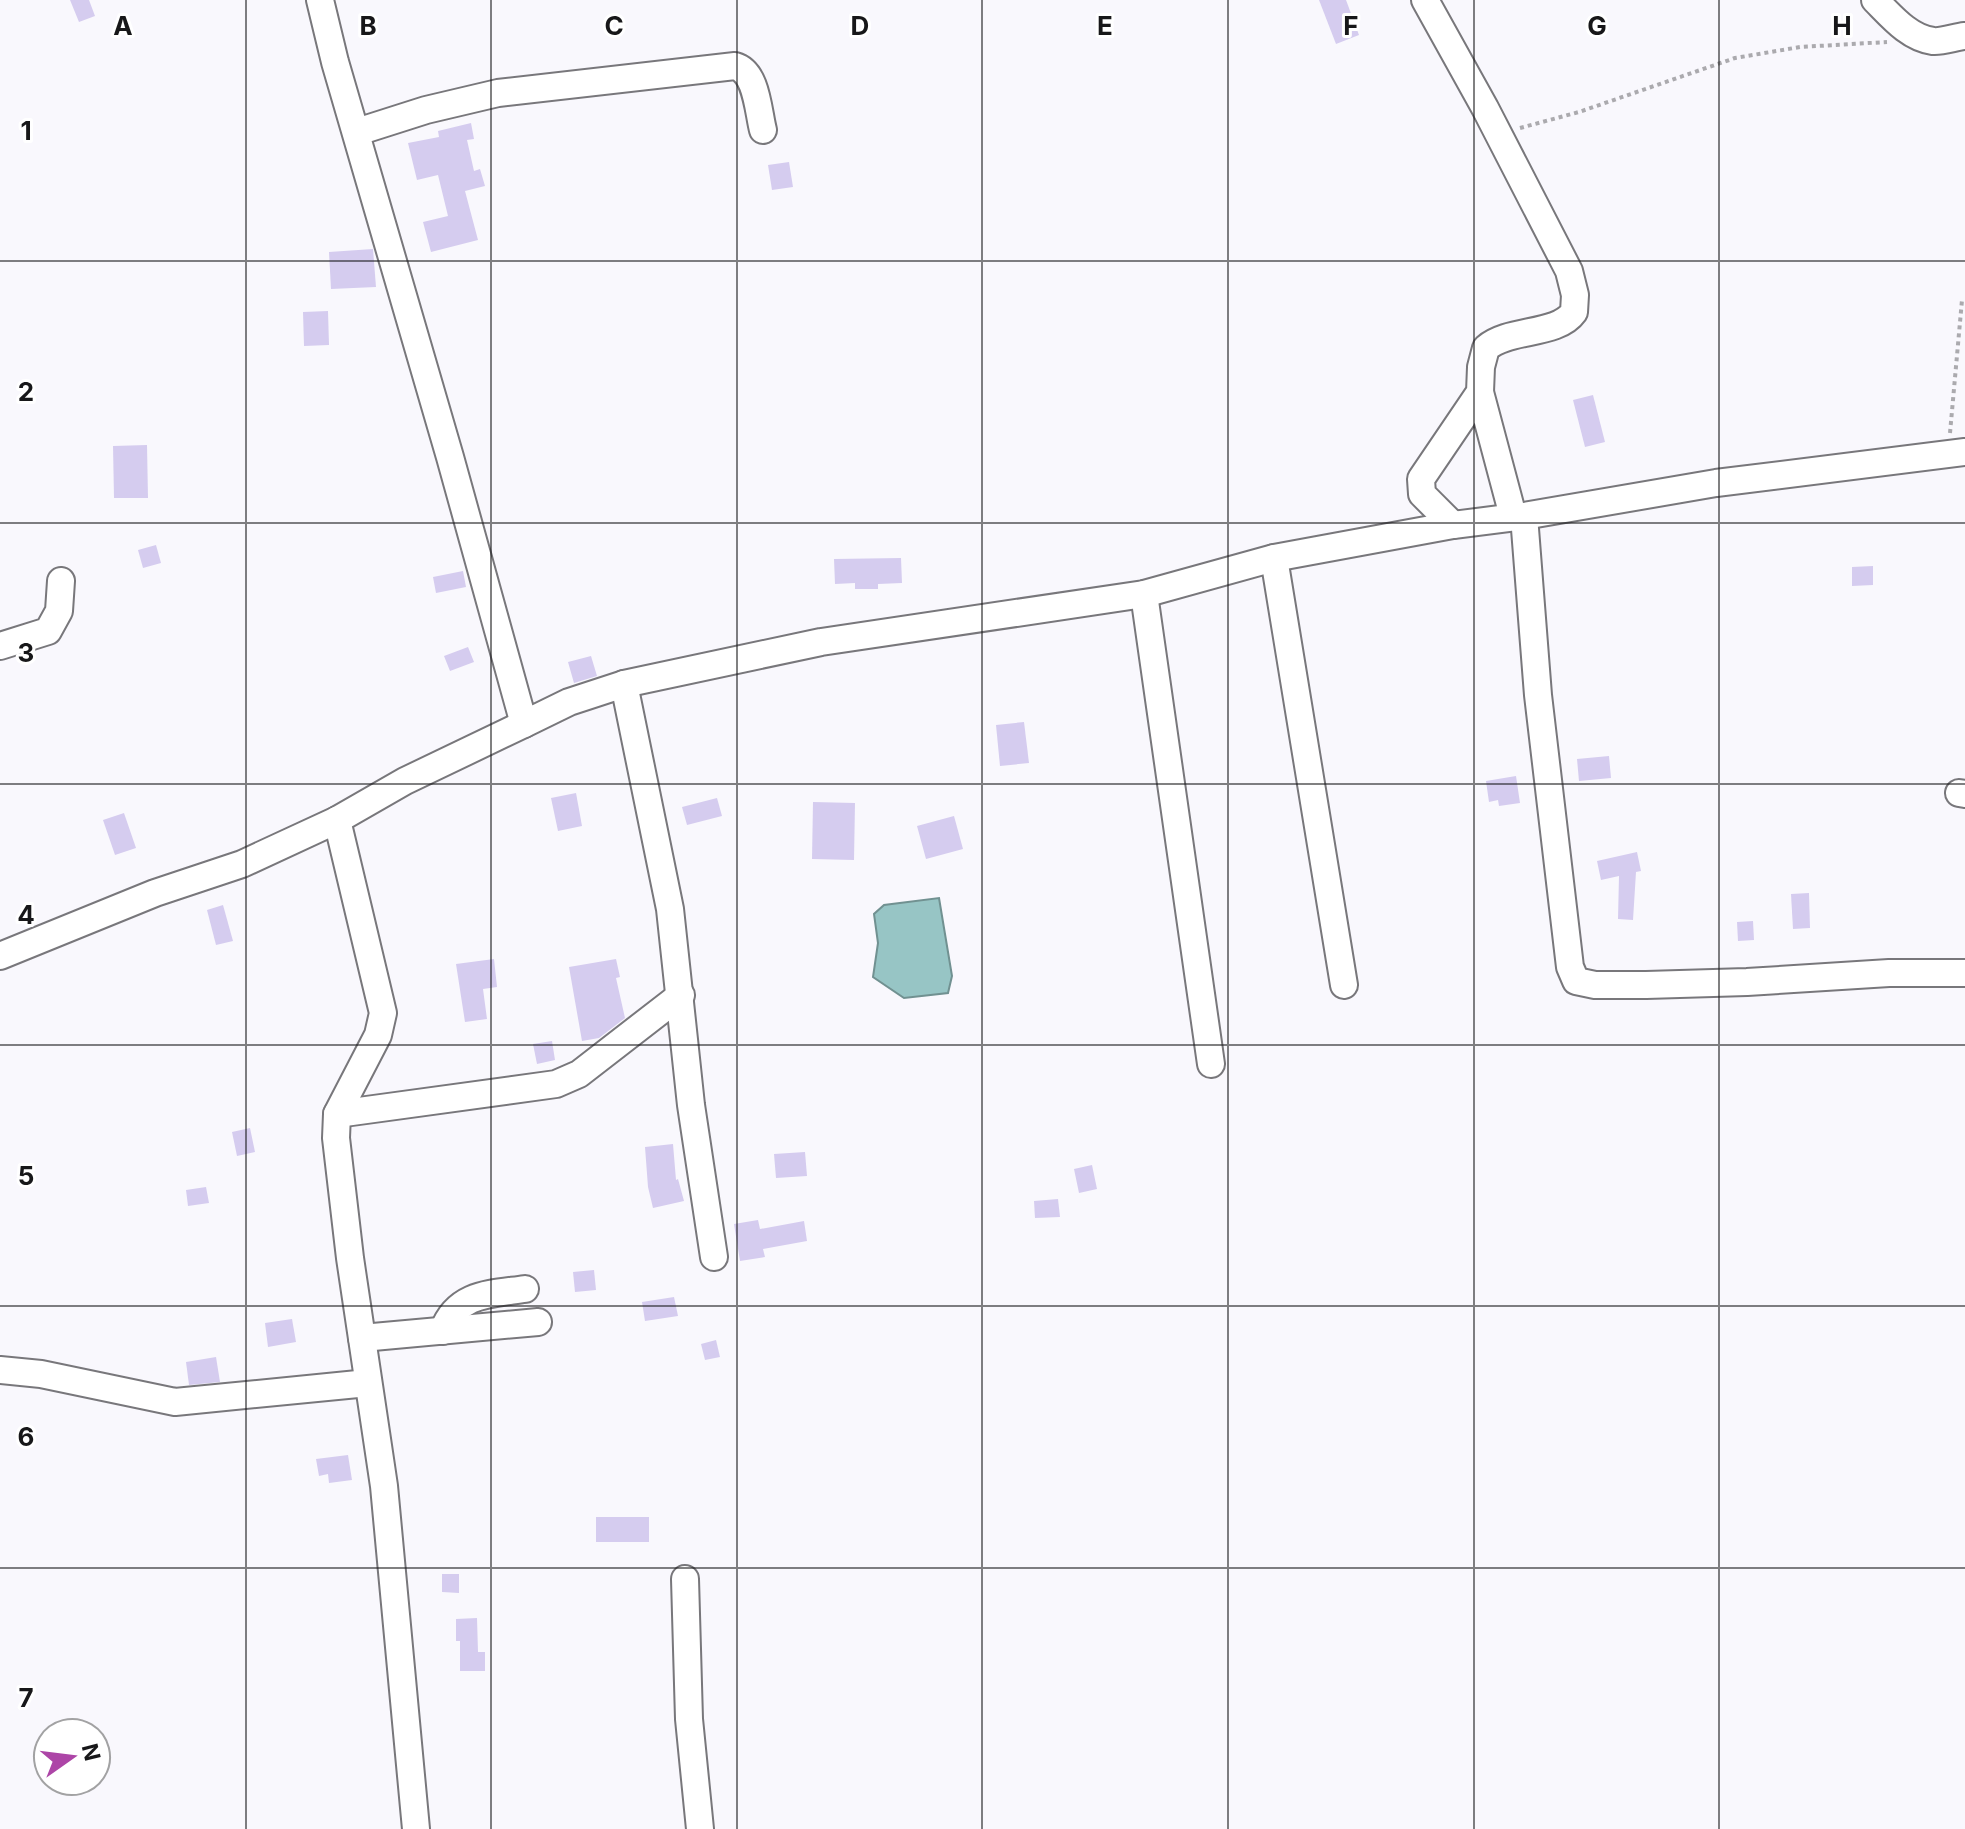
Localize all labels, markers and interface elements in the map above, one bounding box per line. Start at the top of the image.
text: A [113,10,133,41]
text: B [359,10,377,41]
text: C [604,10,624,41]
text: D [851,10,869,41]
text: E [1097,10,1113,41]
text: F [1343,10,1359,41]
text: G [1587,10,1607,41]
text: H [1832,10,1852,41]
text: 1 [20,115,32,146]
text: 2 [18,376,34,407]
text: 3 [18,637,34,668]
text: 4 [17,899,35,930]
text: 5 [18,1160,34,1191]
text: 6 [18,1421,34,1452]
text: 7 [18,1682,34,1713]
north arrow [32,1717,112,1797]
text: N [77,1741,106,1763]

